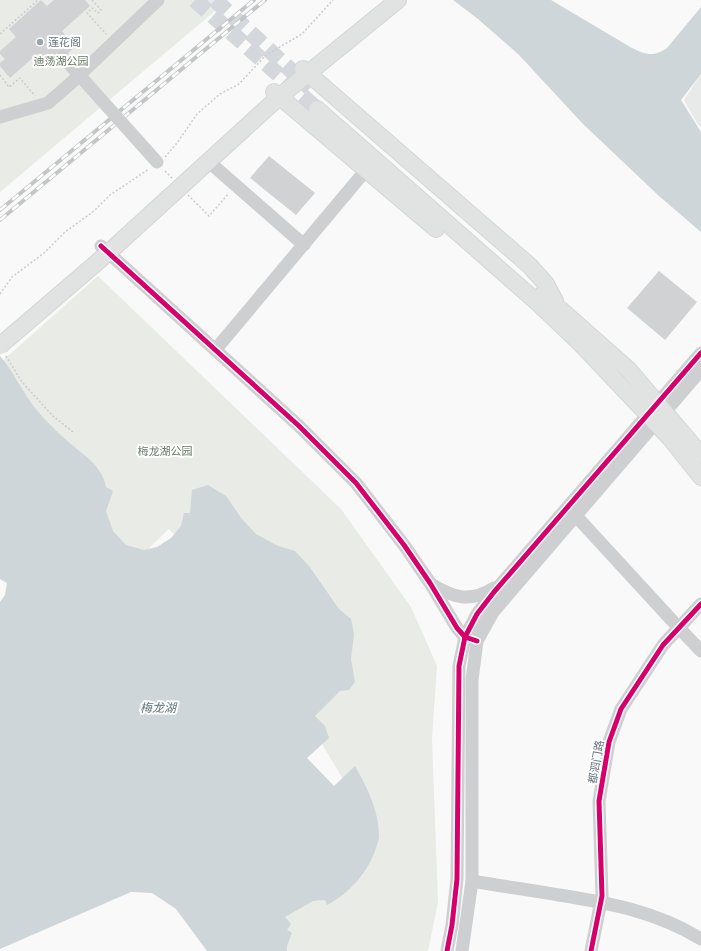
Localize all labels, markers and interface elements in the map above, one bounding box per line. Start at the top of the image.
place label: 莲花阁 [48,35,81,49]
marker: 莲花阁 [35,37,45,47]
park label: 迪荡湖公园 [34,54,89,68]
park label: 梅龙湖公园 [138,444,193,458]
water label: 梅龙湖 [140,700,178,716]
street label: 都泗门路 [585,739,607,785]

